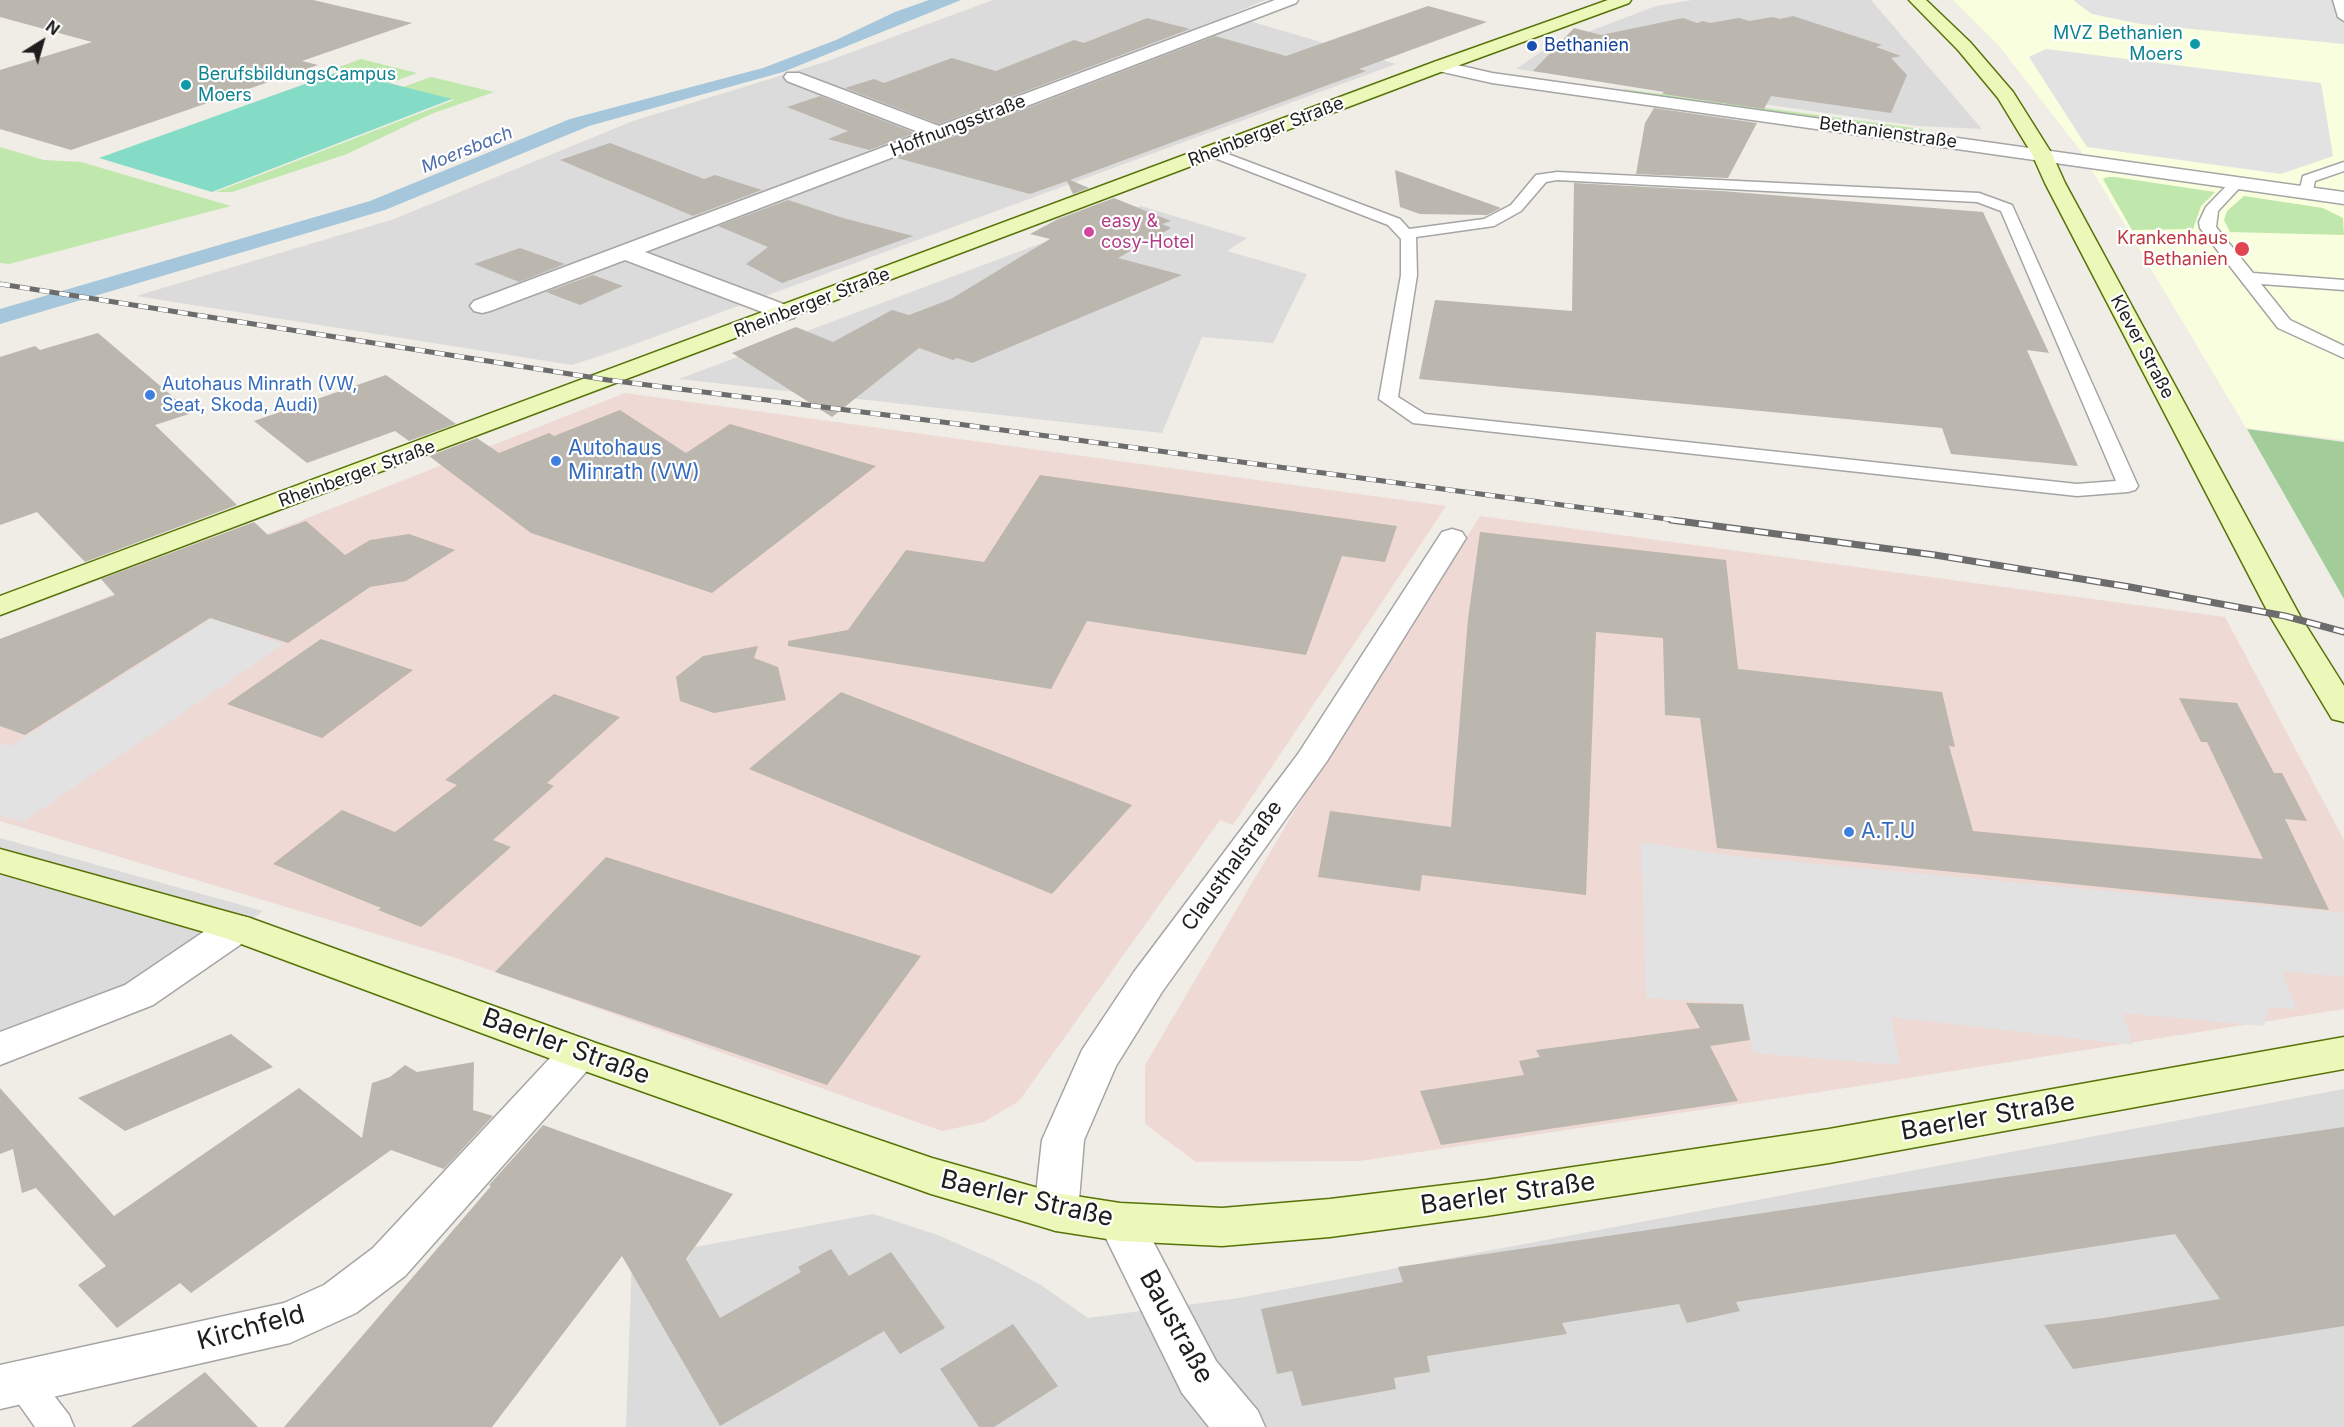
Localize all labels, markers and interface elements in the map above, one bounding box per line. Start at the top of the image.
north arrow [12,12,72,72]
text: N [42,16,64,39]
place label: MVZ Bethanien Moers [2053,23,2183,66]
place label: Bethanien [1544,35,1629,57]
marker: MVZ Bethanien Moers [2188,37,2202,51]
marker: Bethanien [1525,39,1539,53]
place label: BerufsbildungsCampus Moers [198,64,396,106]
marker: BerufsbildungsCampus Moers [179,78,193,92]
street label: Hoffnungsstraße [887,90,1029,162]
street label: Rheinberger Straße [1185,92,1347,172]
street label: Bethanienstraße [1818,113,1958,153]
water label: Moersbach [418,122,516,178]
place label: easy & cosy-Hotel [1101,211,1194,254]
marker: easy & cosy-Hotel [1082,225,1096,239]
place label: Krankenhaus Bethanien [2117,228,2228,270]
marker: Krankenhaus Bethanien [2233,240,2251,258]
street label: Rheinberger Straße [731,263,893,343]
street label: Klever Straße [2106,291,2178,403]
place label: Autohaus Minrath (VW, Seat, Skoda, Audi) [162,374,357,416]
marker: Autohaus Minrath (VW, Seat, Skoda, Audi) [143,388,157,402]
street label: Rheinberger Straße [276,436,438,512]
place label: Autohaus Minrath (VW) [568,436,700,486]
marker: Autohaus Minrath (VW) [549,454,563,468]
street label: Clausthalstraße [1176,796,1288,936]
place label: A.T.U [1861,819,1915,845]
marker: A.T.U [1842,825,1856,839]
street label: Baerler Straße [478,1002,654,1092]
street label: Baerler Straße [1898,1086,2078,1148]
street label: Baerler Straße [938,1164,1116,1234]
street label: Baerler Straße [1419,1166,1597,1222]
street label: Baustraße [1132,1265,1220,1389]
street label: Kirchfeld [194,1299,308,1357]

